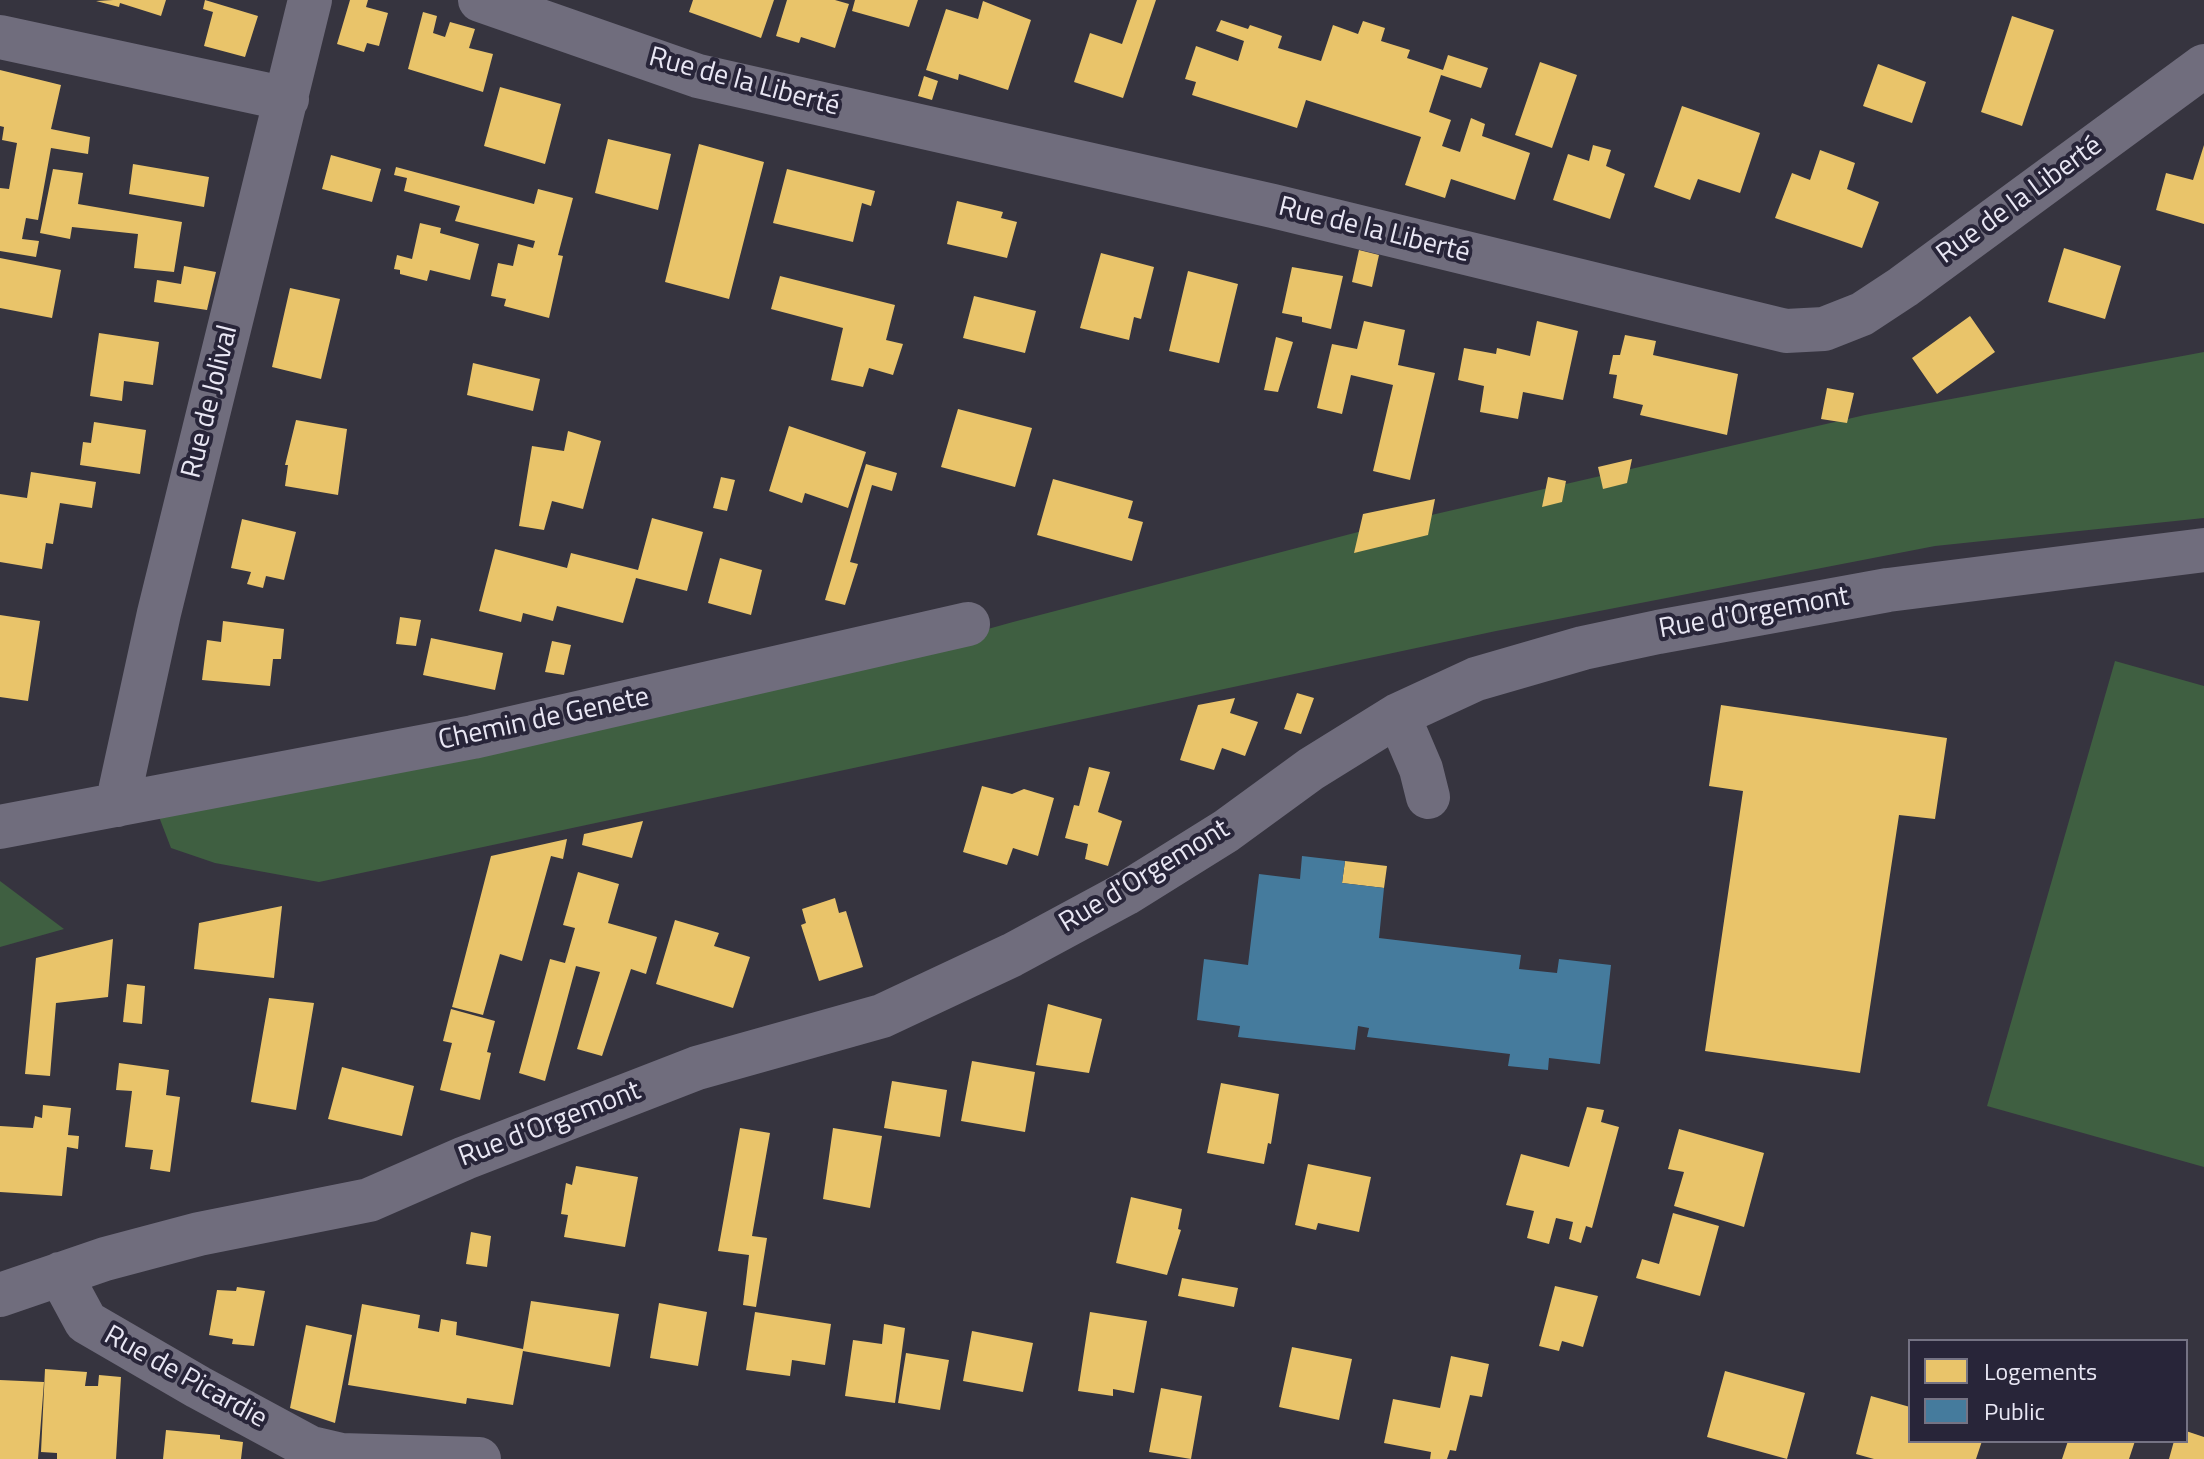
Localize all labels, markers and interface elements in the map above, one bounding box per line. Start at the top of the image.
street label: Rue de la Liberté [645,41,843,125]
street label: Rue de la Liberté [1931,130,2109,272]
street label: Rue de la Liberté [1275,191,1473,271]
street label: Rue de Jolival [176,322,246,482]
street label: Rue d'Orgemont [1656,581,1852,647]
street label: Chemin de Genete [436,681,652,759]
street label: Rue d'Orgemont [1054,813,1236,941]
street label: Rue d'Orgemont [454,1075,646,1175]
street label: Rue de Picardie [98,1319,272,1437]
legend [1908,1339,2188,1443]
text: Logements [1984,1353,2097,1389]
text: Public [1984,1393,2045,1429]

